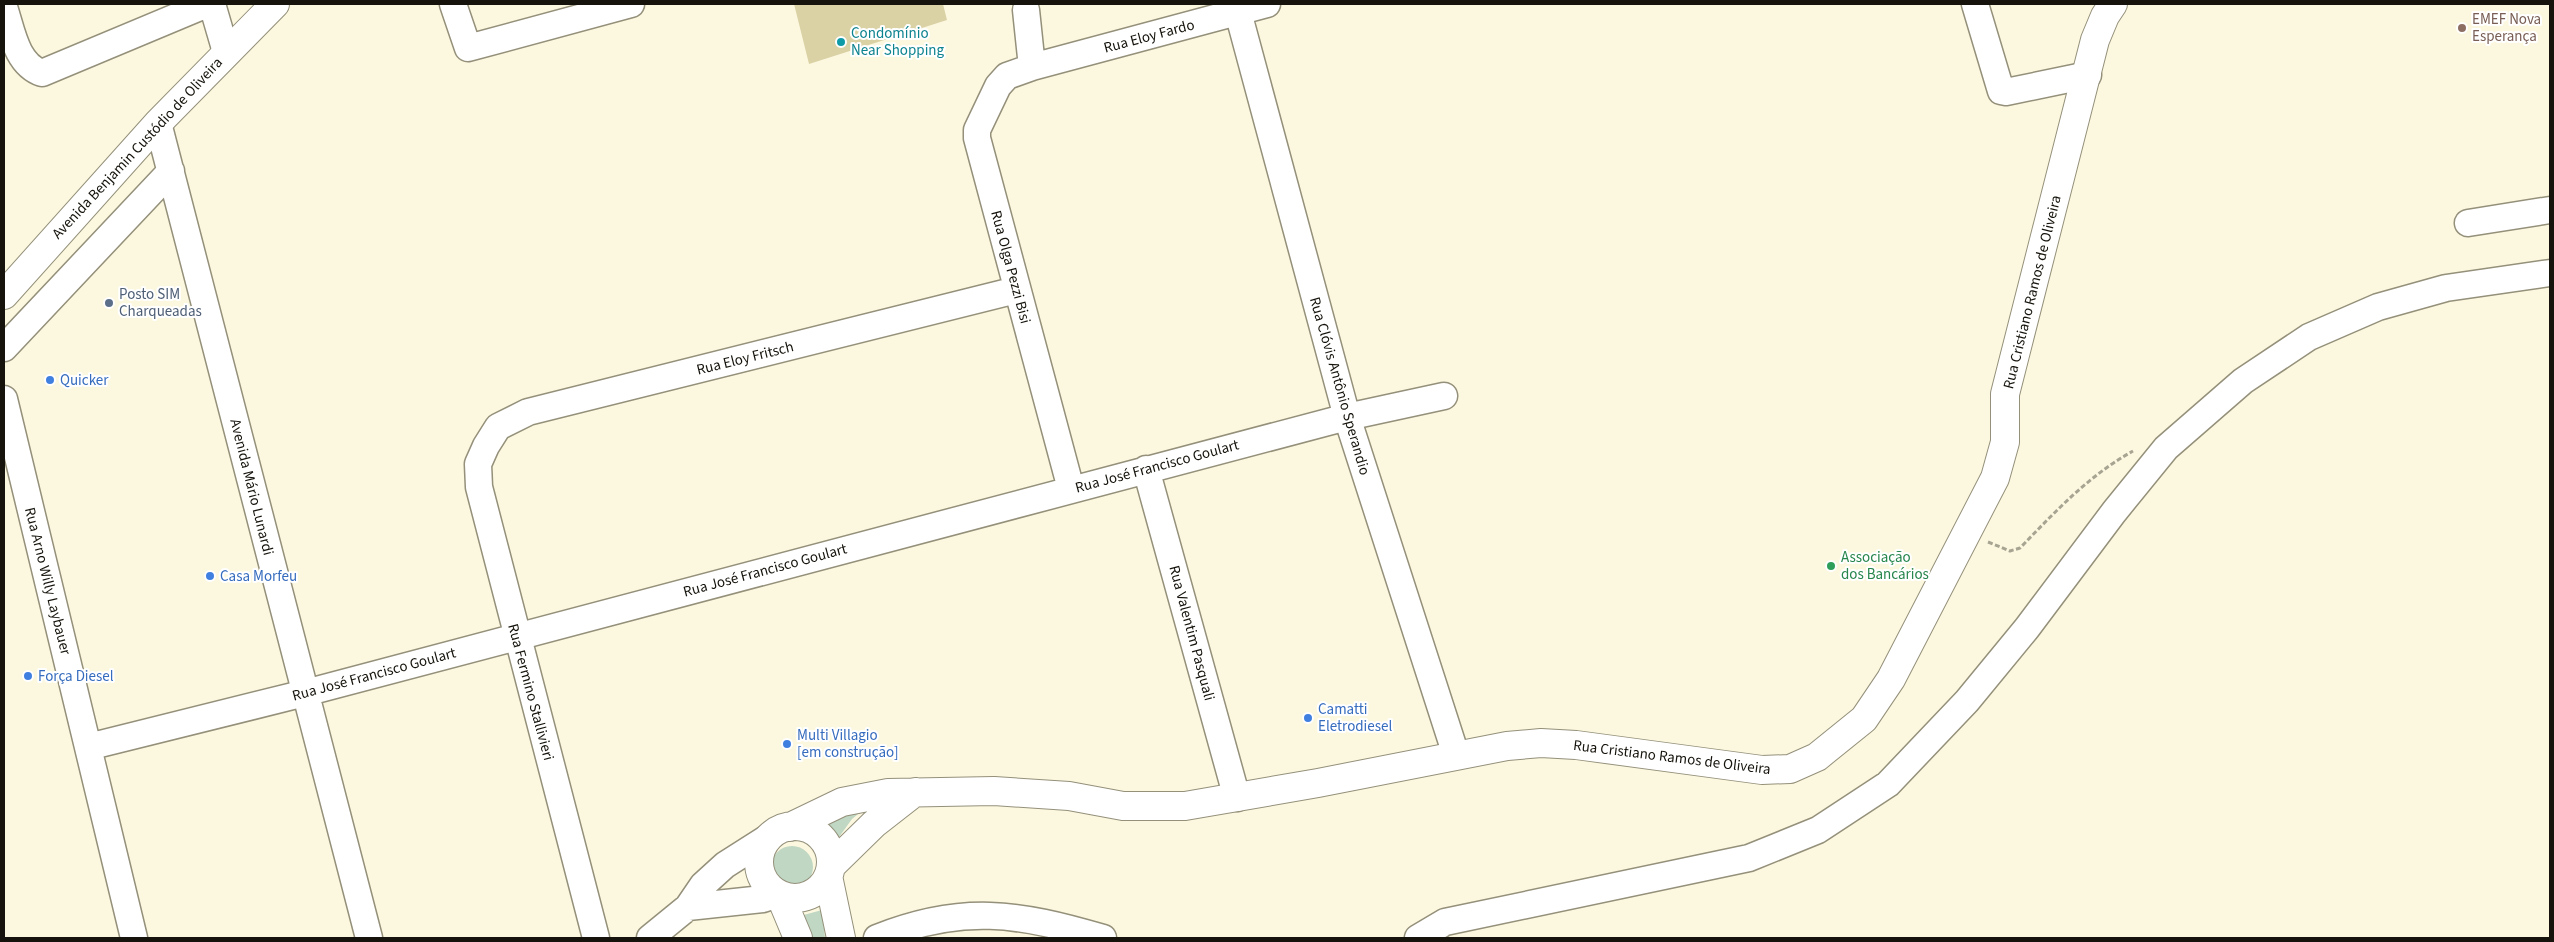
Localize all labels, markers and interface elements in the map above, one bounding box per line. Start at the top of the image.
place label: EMEF Nova Esperança [2472,9,2541,47]
street label: Rua Eloy Fardo [1101,14,1197,59]
marker: EMEF Nova Esperança [2456,22,2468,34]
place label: Condomínio Near Shopping [851,23,945,61]
marker: Condomínio Near Shopping [835,36,847,48]
street label: Avenida Benjamin Custódio de Oliveira [47,53,227,244]
street label: Rua Cristiano Ramos de Oliveira [1998,193,2067,391]
street label: Rua Olga Pezzi Bisi [985,208,1036,326]
place label: Posto SIM Charqueadas [119,284,202,322]
street label: Rua Clóvis Antônio Sperandio [1304,295,1375,478]
marker: Posto SIM Charqueadas [103,297,115,309]
street label: Rua Eloy Fritsch [694,336,796,381]
place label: Quicker [60,370,109,391]
marker: Quicker [44,374,56,386]
street label: Avenida Mário Lunardi [224,417,279,558]
street label: Rua José Francisco Goulart [1073,435,1241,498]
street label: Rua Arno Willy Laybauer [19,505,76,658]
street label: Rua José Francisco Goulart [681,539,849,602]
place label: Associação dos Bancários [1841,547,1929,585]
marker: Associação dos Bancários [1825,560,1837,572]
street label: Rua Valentim Pasquali [1163,563,1220,703]
place label: Casa Morfeu [220,566,297,587]
marker: Casa Morfeu [204,570,216,582]
street label: Rua Fermino Stallivieri [502,621,559,763]
street label: Rua José Francisco Goulart [290,643,458,706]
place label: Força Diesel [38,666,114,687]
marker: Força Diesel [22,670,34,682]
place label: Camatti Eletrodiesel [1318,699,1392,737]
marker: Camatti Eletrodiesel [1302,712,1314,724]
place label: Multi Villagio [em construção] [797,725,899,763]
street label: Rua Cristiano Ramos de Oliveira [1572,735,1772,780]
marker: Multi Villagio [em construção] [781,738,793,750]

